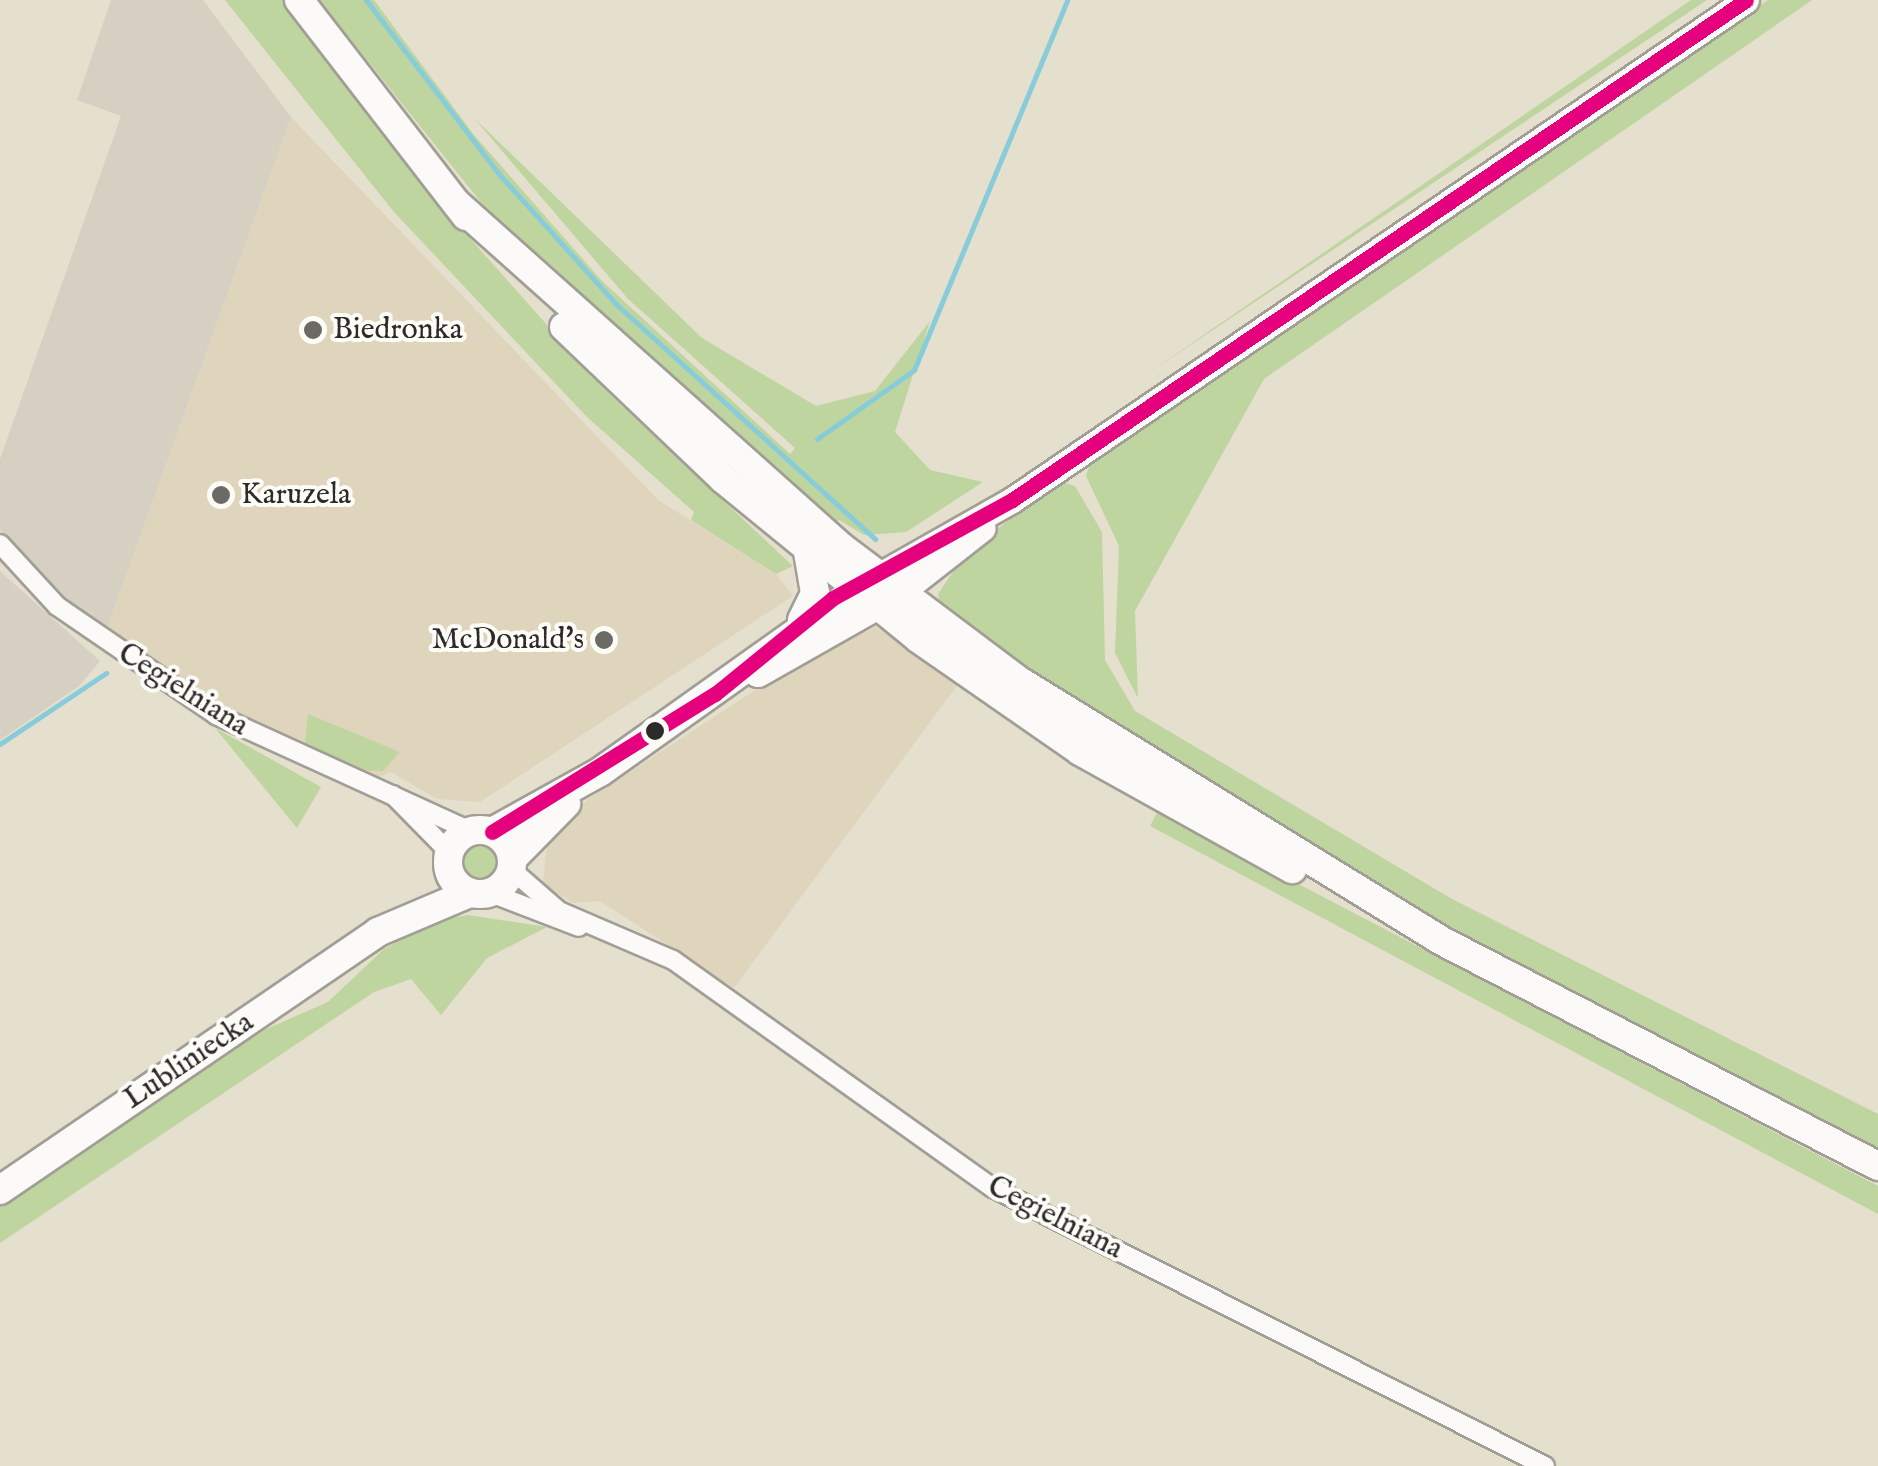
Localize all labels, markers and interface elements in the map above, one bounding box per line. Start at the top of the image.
place label: Biedronka [333,312,463,348]
marker: Biedronka [302,319,324,341]
place label: Karuzela [241,477,351,513]
marker: Karuzela [210,484,232,506]
place label: McDonald's [431,622,584,658]
marker: McDonald's [593,629,615,651]
street label: Cegielniana [111,636,255,744]
unlabelled marker [645,721,665,741]
street label: Lubliniecka [117,1005,261,1117]
street label: Cegielniana [981,1169,1129,1267]

